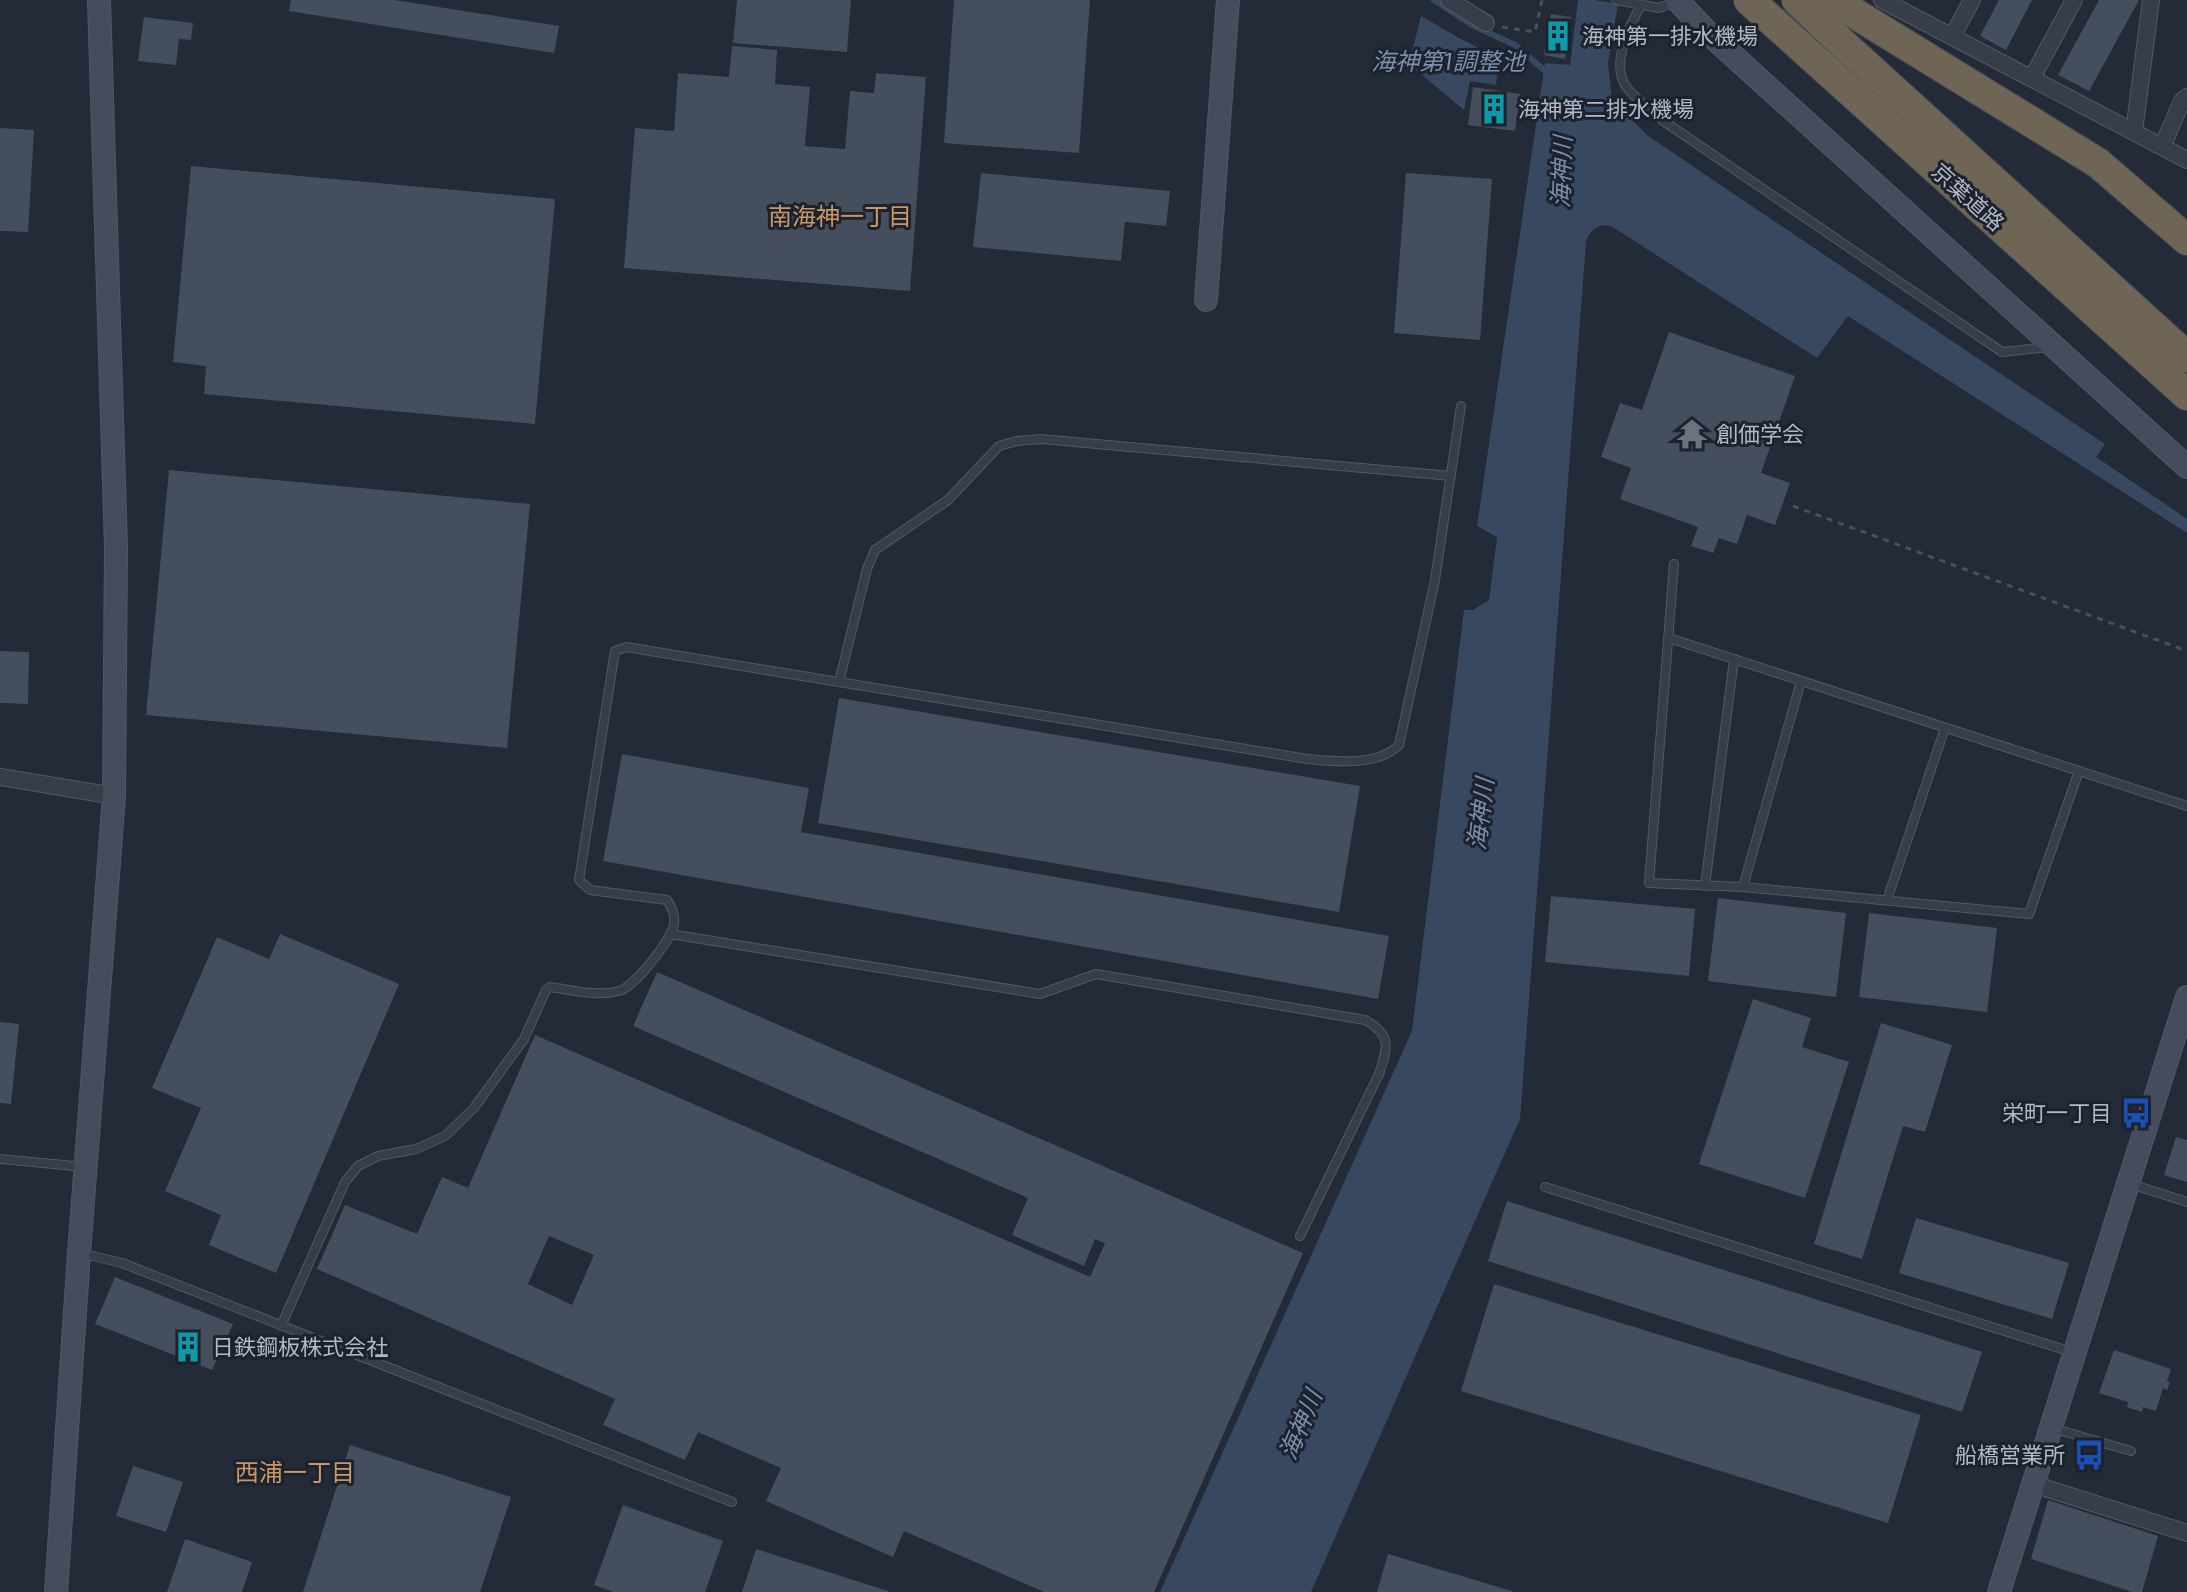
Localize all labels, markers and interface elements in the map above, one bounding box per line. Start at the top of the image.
building icon: 海神第一排水機場 [1541,19,1575,53]
place label: 海神第一排水機場 [1582,22,1758,48]
water label: 海神第1調整池 [1371,46,1527,75]
building icon: 海神第二排水機場 [1477,92,1511,126]
place label: 海神第二排水機場 [1518,95,1694,121]
water label: 海神川 [1545,132,1576,208]
street label: 京葉道路 [1927,157,2010,235]
district label: 南海神一丁目 [768,201,912,230]
temple icon: 創価学会 [1675,417,1709,451]
place label: 創価学会 [1716,420,1804,446]
water label: 海神川 [1461,773,1499,851]
bus stop icon: 栄町一丁目 [2119,1096,2153,1130]
place label: 栄町一丁目 [2002,1099,2112,1125]
building icon: 日鉄鋼板株式会社 [171,1330,205,1364]
place label: 日鉄鋼板株式会社 [212,1333,388,1359]
water label: 海神川 [1272,1383,1328,1463]
bus stop icon: 船橋営業所 [2072,1438,2106,1472]
place label: 船橋営業所 [1955,1441,2065,1467]
district label: 西浦一丁目 [235,1457,355,1486]

